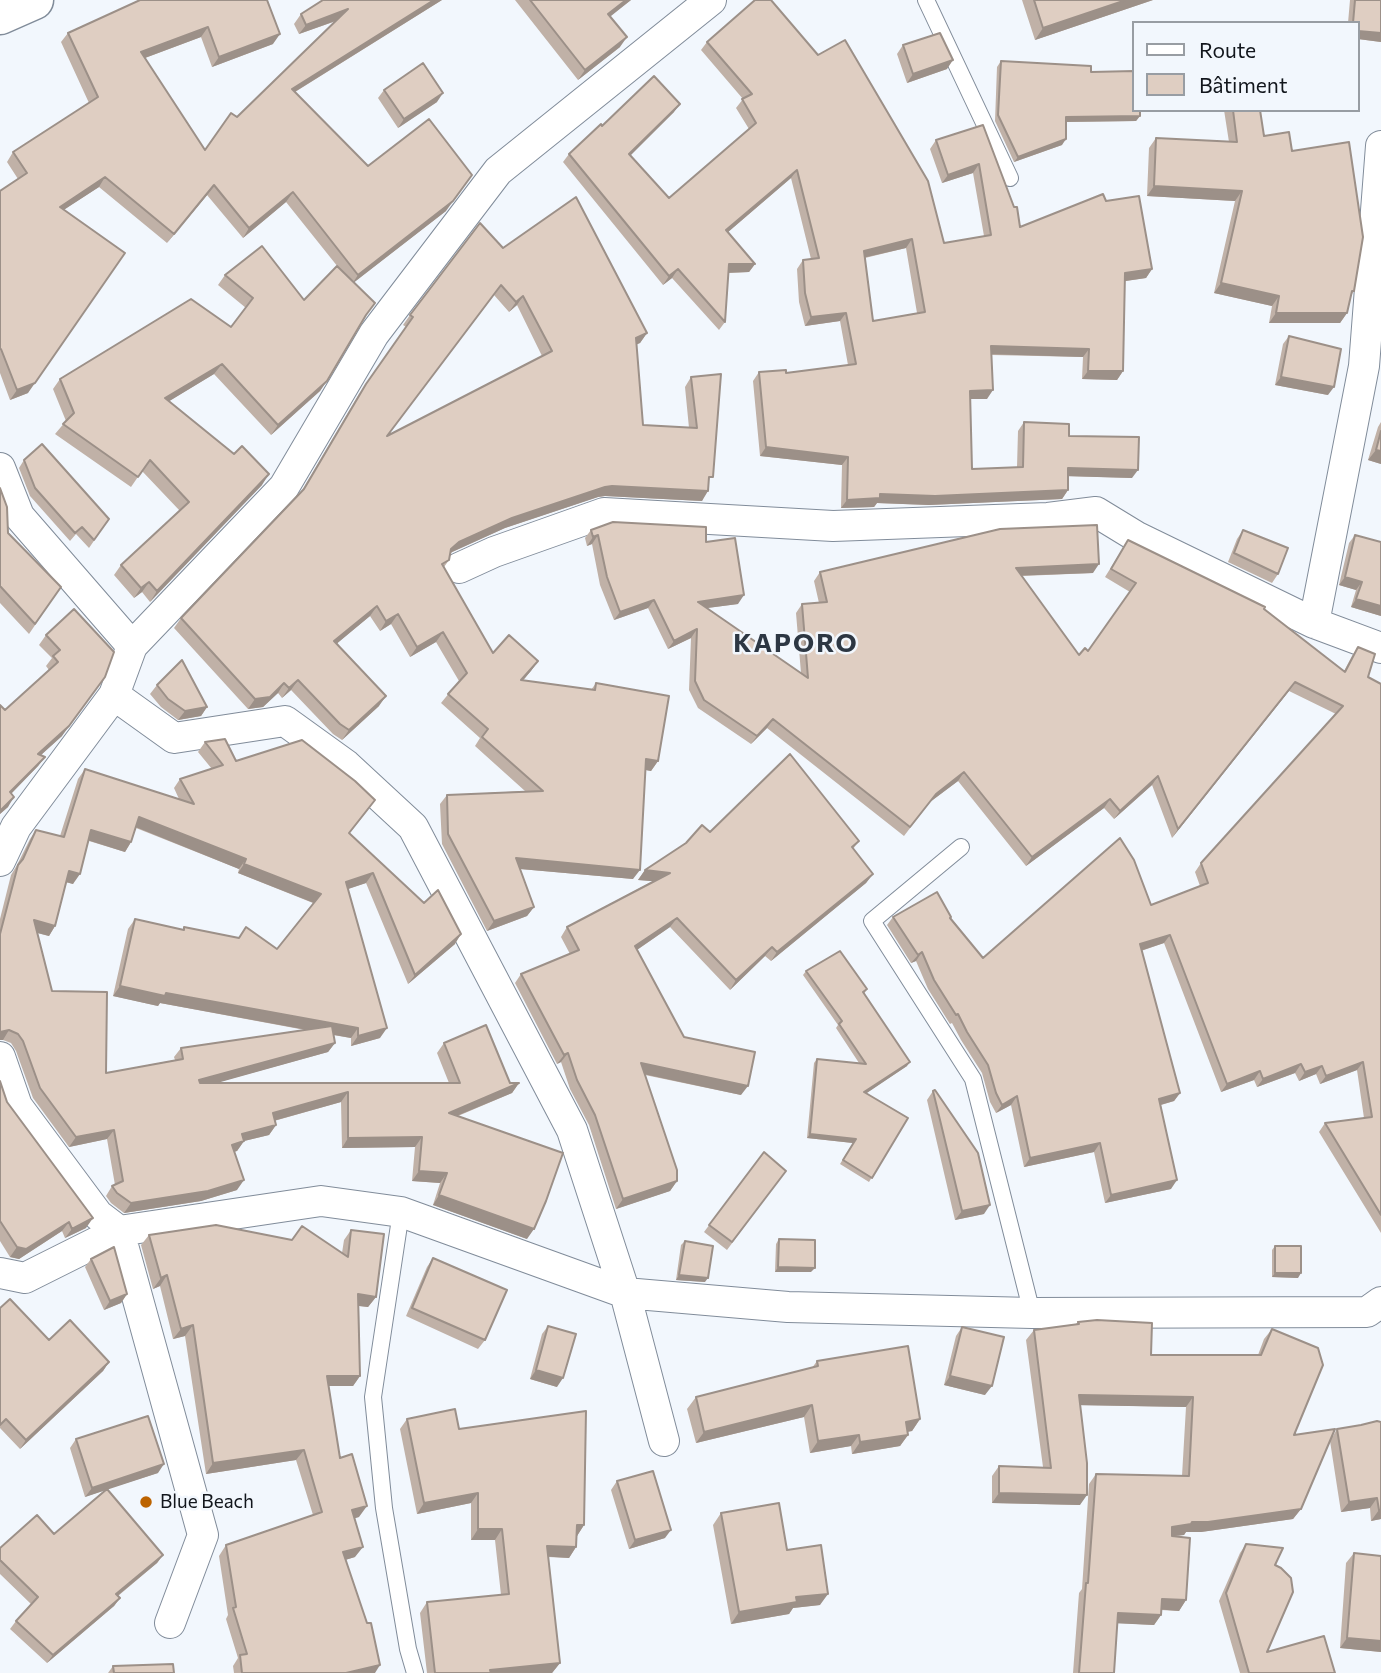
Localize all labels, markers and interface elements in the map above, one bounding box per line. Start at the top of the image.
legend [1132,21,1360,112]
text: Route [1199,37,1256,62]
text: Bâtiment [1199,72,1288,97]
district label: KAPORO [734,627,858,659]
place label: Blue Beach [160,1491,254,1513]
marker: Blue Beach [138,1494,154,1510]

